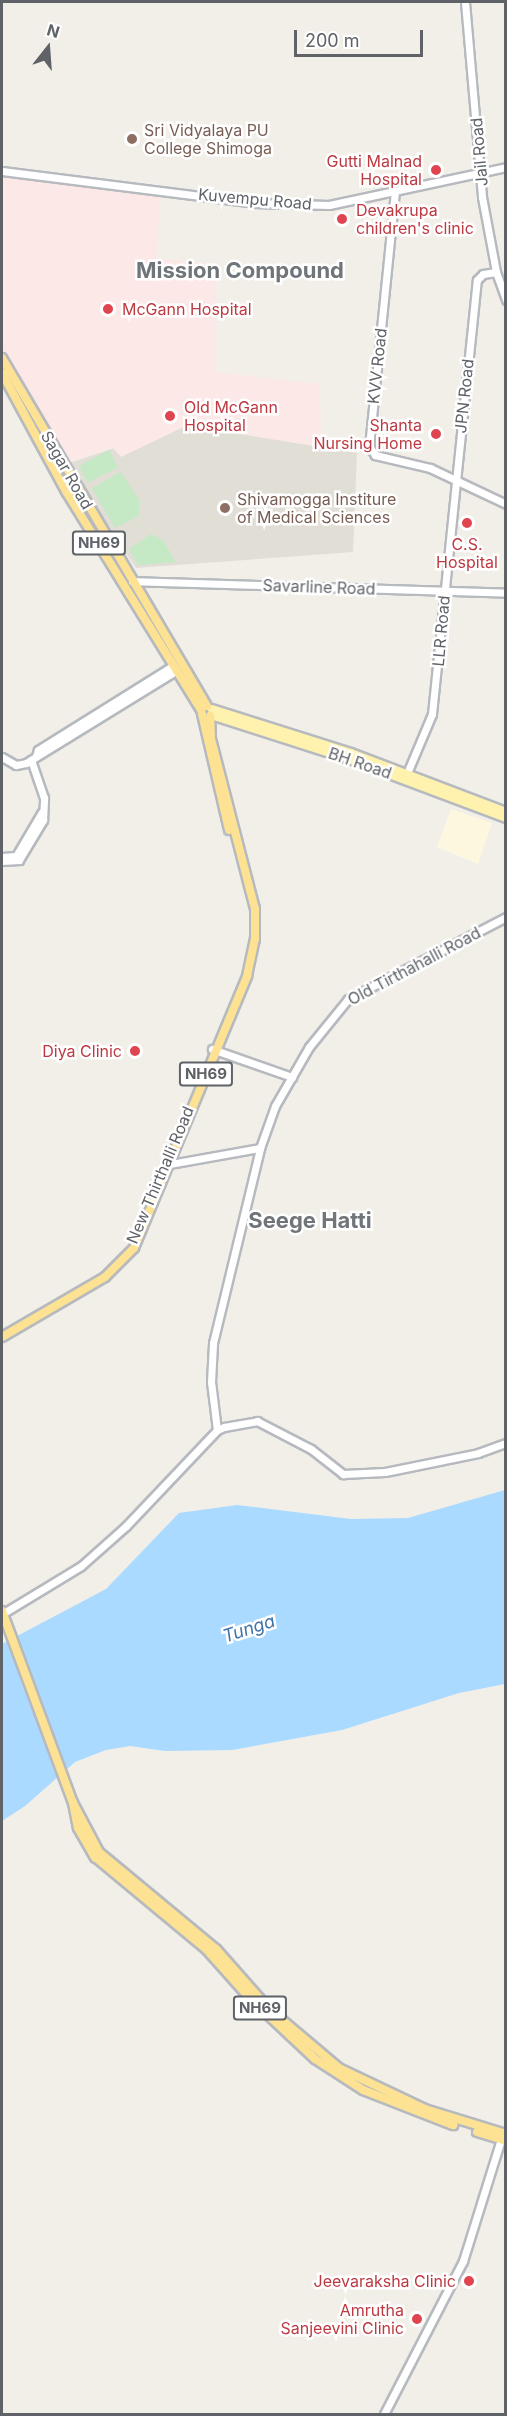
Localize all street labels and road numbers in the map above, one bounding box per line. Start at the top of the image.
street label: Jail Road [466,117,492,187]
street label: Kuvempu Road [197,184,313,214]
street label: KVV Road [363,327,391,405]
street label: JPN Road [451,358,477,434]
street label: Sagar Road [37,427,97,513]
road number: NH69 [70,531,128,555]
street label: Savarline Road [262,575,376,599]
street label: LLR Road [428,595,454,667]
street label: BH Road [326,743,394,783]
street label: Old Tirthahalli Road [344,923,484,1009]
road number: NH69 [178,1062,234,1086]
street label: New Thirthalli Road [122,1104,198,1246]
road number: NH69 [232,1996,288,2020]

